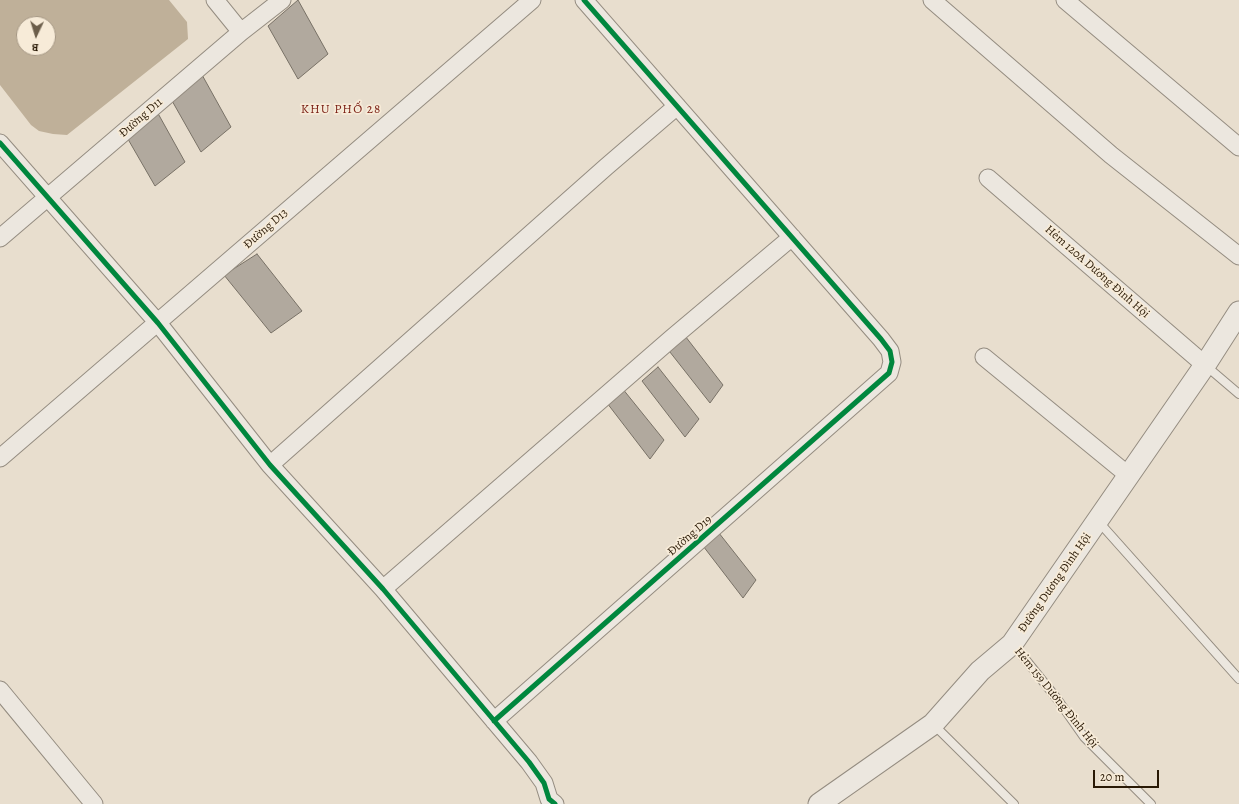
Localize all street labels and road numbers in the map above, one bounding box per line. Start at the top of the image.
street label: Đường D11 [116,95,166,141]
street label: Đường D13 [241,206,291,252]
street label: Hẻm 120A Dương Đình Hội [1042,223,1152,321]
street label: Đường D19 [665,513,715,559]
street label: Đường Dương Đình Hội [1015,531,1095,635]
street label: Hẻm 159 Dương Đình Hội [1011,645,1101,751]

